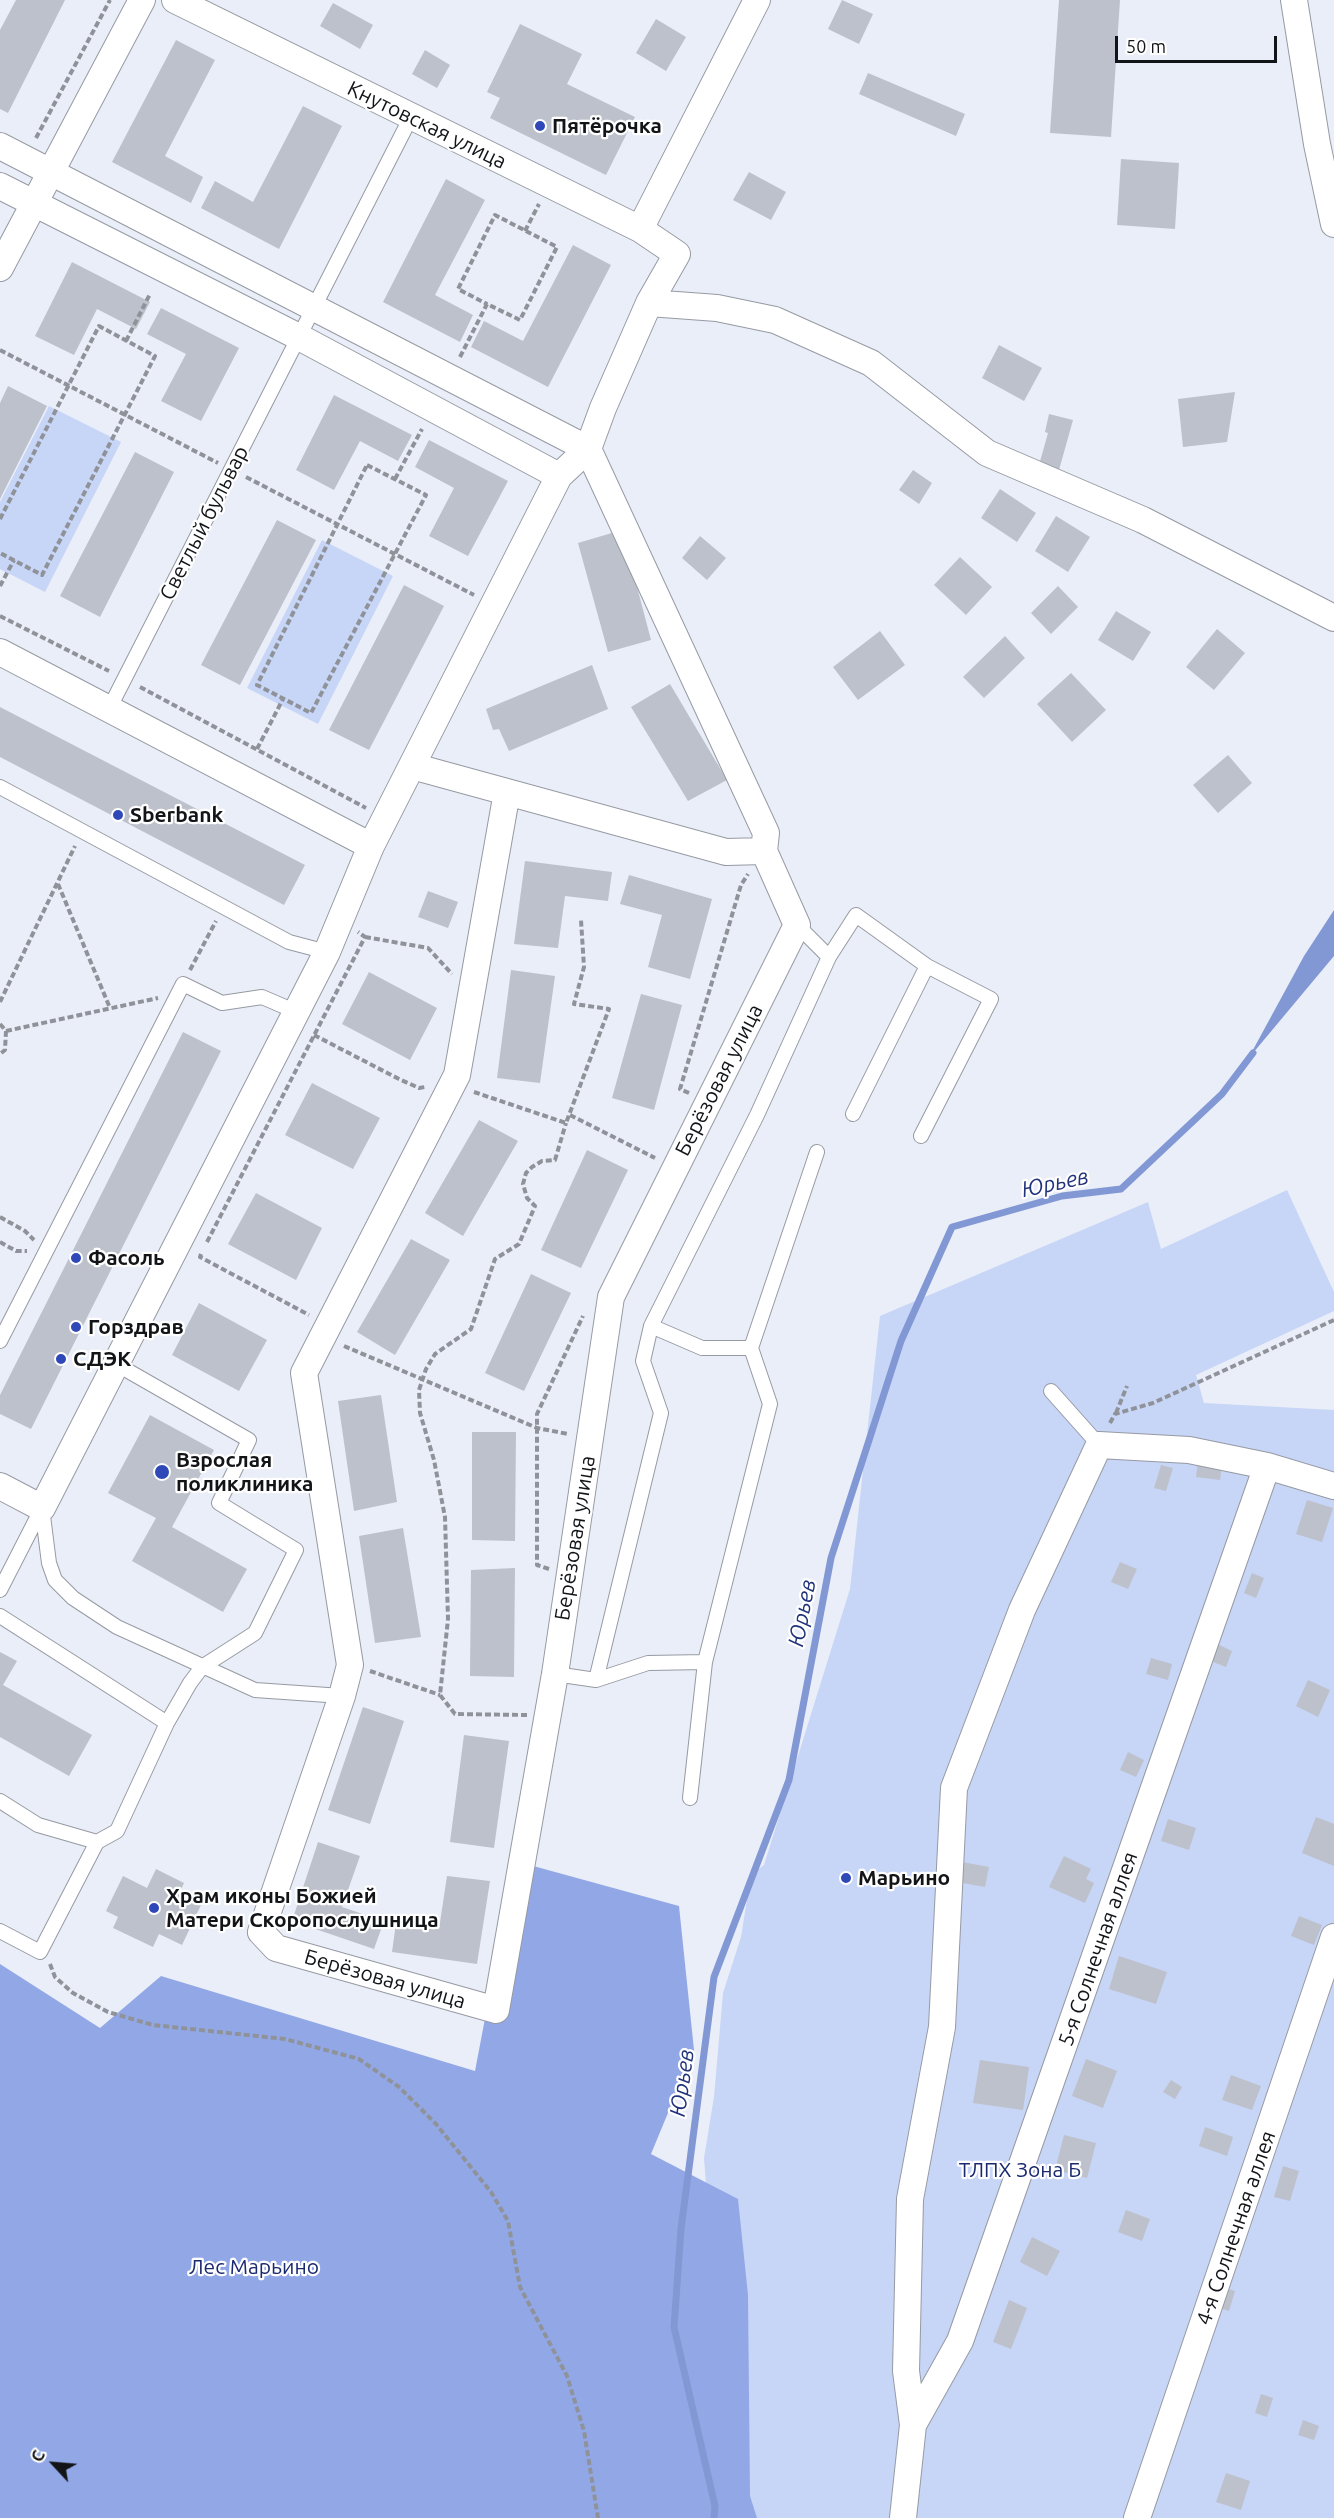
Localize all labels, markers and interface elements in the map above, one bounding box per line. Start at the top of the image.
scale bar [1118,24,1280,62]
text: 50 m [1126,36,1166,56]
street label: Кнутовская улица [343,76,511,174]
place label: Пятёрочка [552,113,662,139]
marker: Пятёрочка [533,119,547,133]
street label: Светлый бульвар [154,442,254,604]
place label: Sberbank [130,802,223,828]
marker: Sberbank [111,808,125,822]
street label: Берёзовая улица [670,1000,768,1160]
water label: Юрьев [1019,1163,1091,1203]
place label: Фасоль [88,1245,165,1271]
marker: Фасоль [69,1251,83,1265]
place label: Горздрав [88,1314,184,1340]
marker: Горздрав [69,1320,83,1334]
place label: СДЭК [73,1346,131,1372]
marker: СДЭК [54,1352,68,1366]
place label: Взрослая поликлиника [176,1447,313,1497]
street label: Берёзовая улица [550,1454,600,1622]
marker: Взрослая поликлиника [153,1463,171,1481]
water label: Юрьев [783,1577,821,1649]
street label: 5-я Солнечная аллея [1053,1849,1143,2049]
place label: Марьино [858,1865,950,1891]
marker: Марьино [839,1871,853,1885]
place label: Храм иконы Божией Матери Скоропослушница [166,1883,439,1933]
marker: Храм иконы Божией Матери Скоропослушница [147,1901,161,1915]
street label: Берёзовая улица [301,1944,469,2014]
water label: Юрьев [664,2048,700,2118]
street label: 4-я Солнечная аллея [1191,2128,1281,2328]
park label: ТЛПХ Зона Б [959,2157,1081,2183]
park label: Лес Марьино [189,2254,319,2280]
north arrow [24,2434,84,2494]
text: С [27,2448,48,2465]

